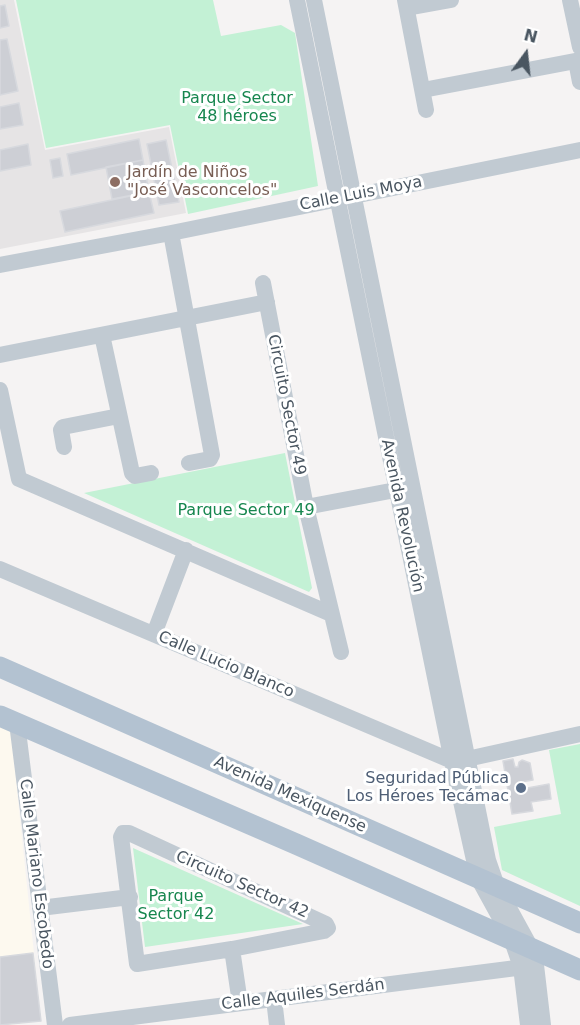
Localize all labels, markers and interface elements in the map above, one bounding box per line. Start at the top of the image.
north arrow [496,24,556,84]
text: N [522,25,540,47]
park label: Parque Sector 48 héroes [181,89,293,127]
place label: Jardín de Niños "José Vasconcelos" [127,163,277,201]
street label: Calle Luis Moya [298,173,424,215]
marker: Jardín de Niños "José Vasconcelos" [108,175,122,189]
street label: Circuito Sector 49 [263,333,309,477]
street label: Avenida Revolución [376,438,428,594]
park label: Parque Sector 49 [177,501,315,521]
street label: Calle Lucio Blanco [155,628,297,702]
street label: Avenida Mexiquense [211,753,369,837]
place label: Seguridad Pública Los Héroes Tecámac [346,769,509,807]
street label: Calle Mariano Escobedo [15,778,57,970]
marker: Seguridad Pública Los Héroes Tecámac [514,781,528,795]
street label: Circuito Sector 42 [173,847,311,923]
park label: Parque Sector 42 [138,887,214,925]
street label: Calle Aquiles Serdán [220,975,386,1015]

